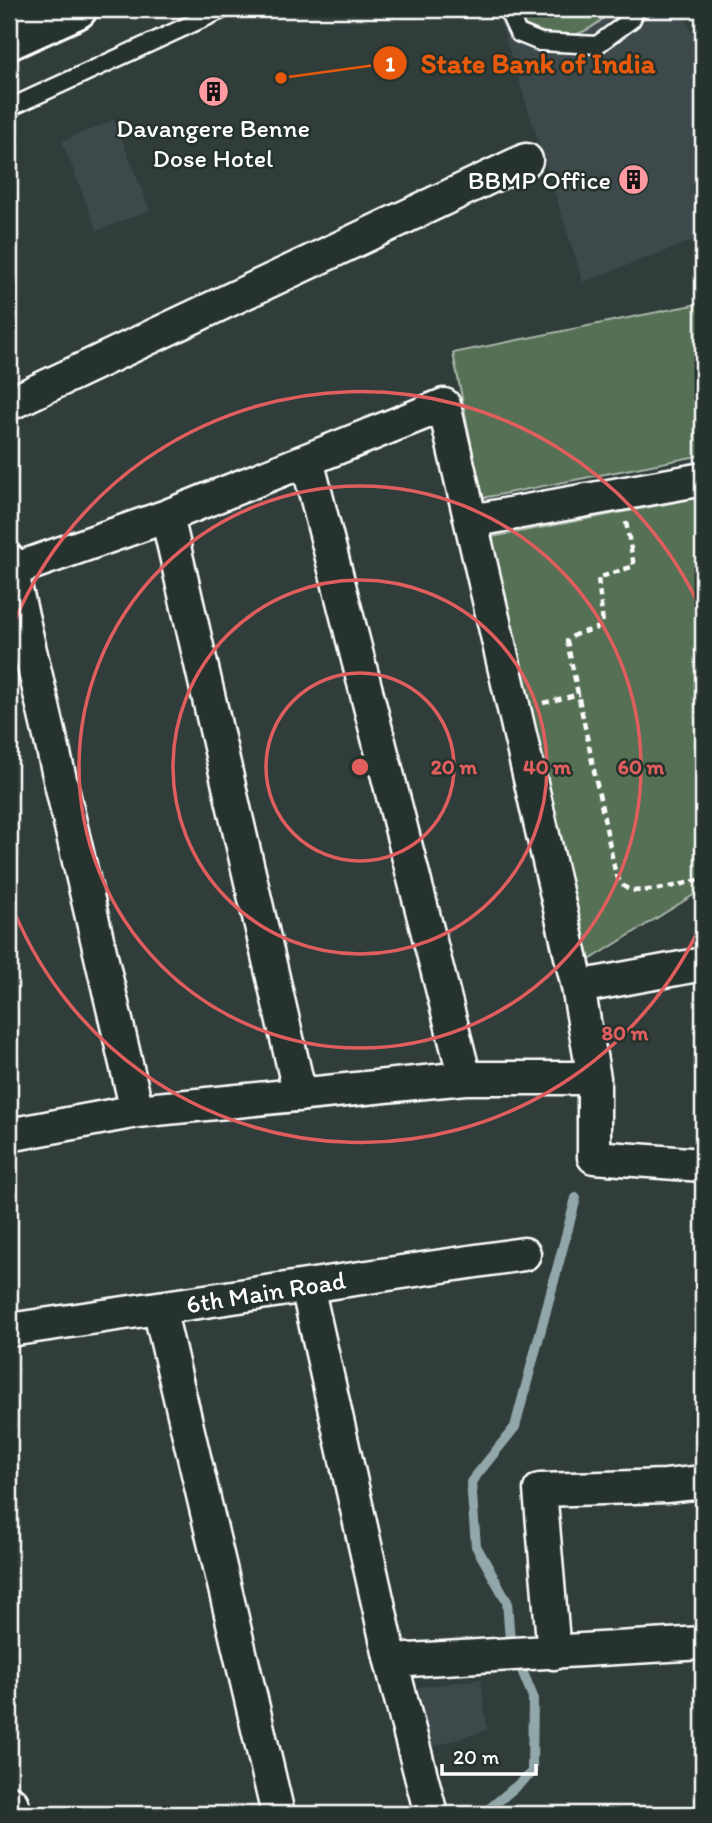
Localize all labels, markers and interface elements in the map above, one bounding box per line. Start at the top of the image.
callout: State Bank of India [372,39,668,88]
text: State Bank of India [421,46,656,80]
text: 1 [385,51,395,76]
building icon: Davangere Benne Dose Hotel [196,75,230,109]
place label: Davangere Benne Dose Hotel [116,112,310,174]
building icon: BBMP Office [617,163,651,197]
place label: BBMP Office [468,164,611,196]
text: 20 m [431,754,478,779]
text: 40 m [523,754,571,779]
text: 60 m [618,754,665,779]
centre of rings [348,755,372,779]
text: 80 m [602,1020,649,1045]
street label: 6th Main Road [184,1263,349,1320]
scale bar [442,1732,537,1776]
text: 20 m [453,1744,500,1769]

